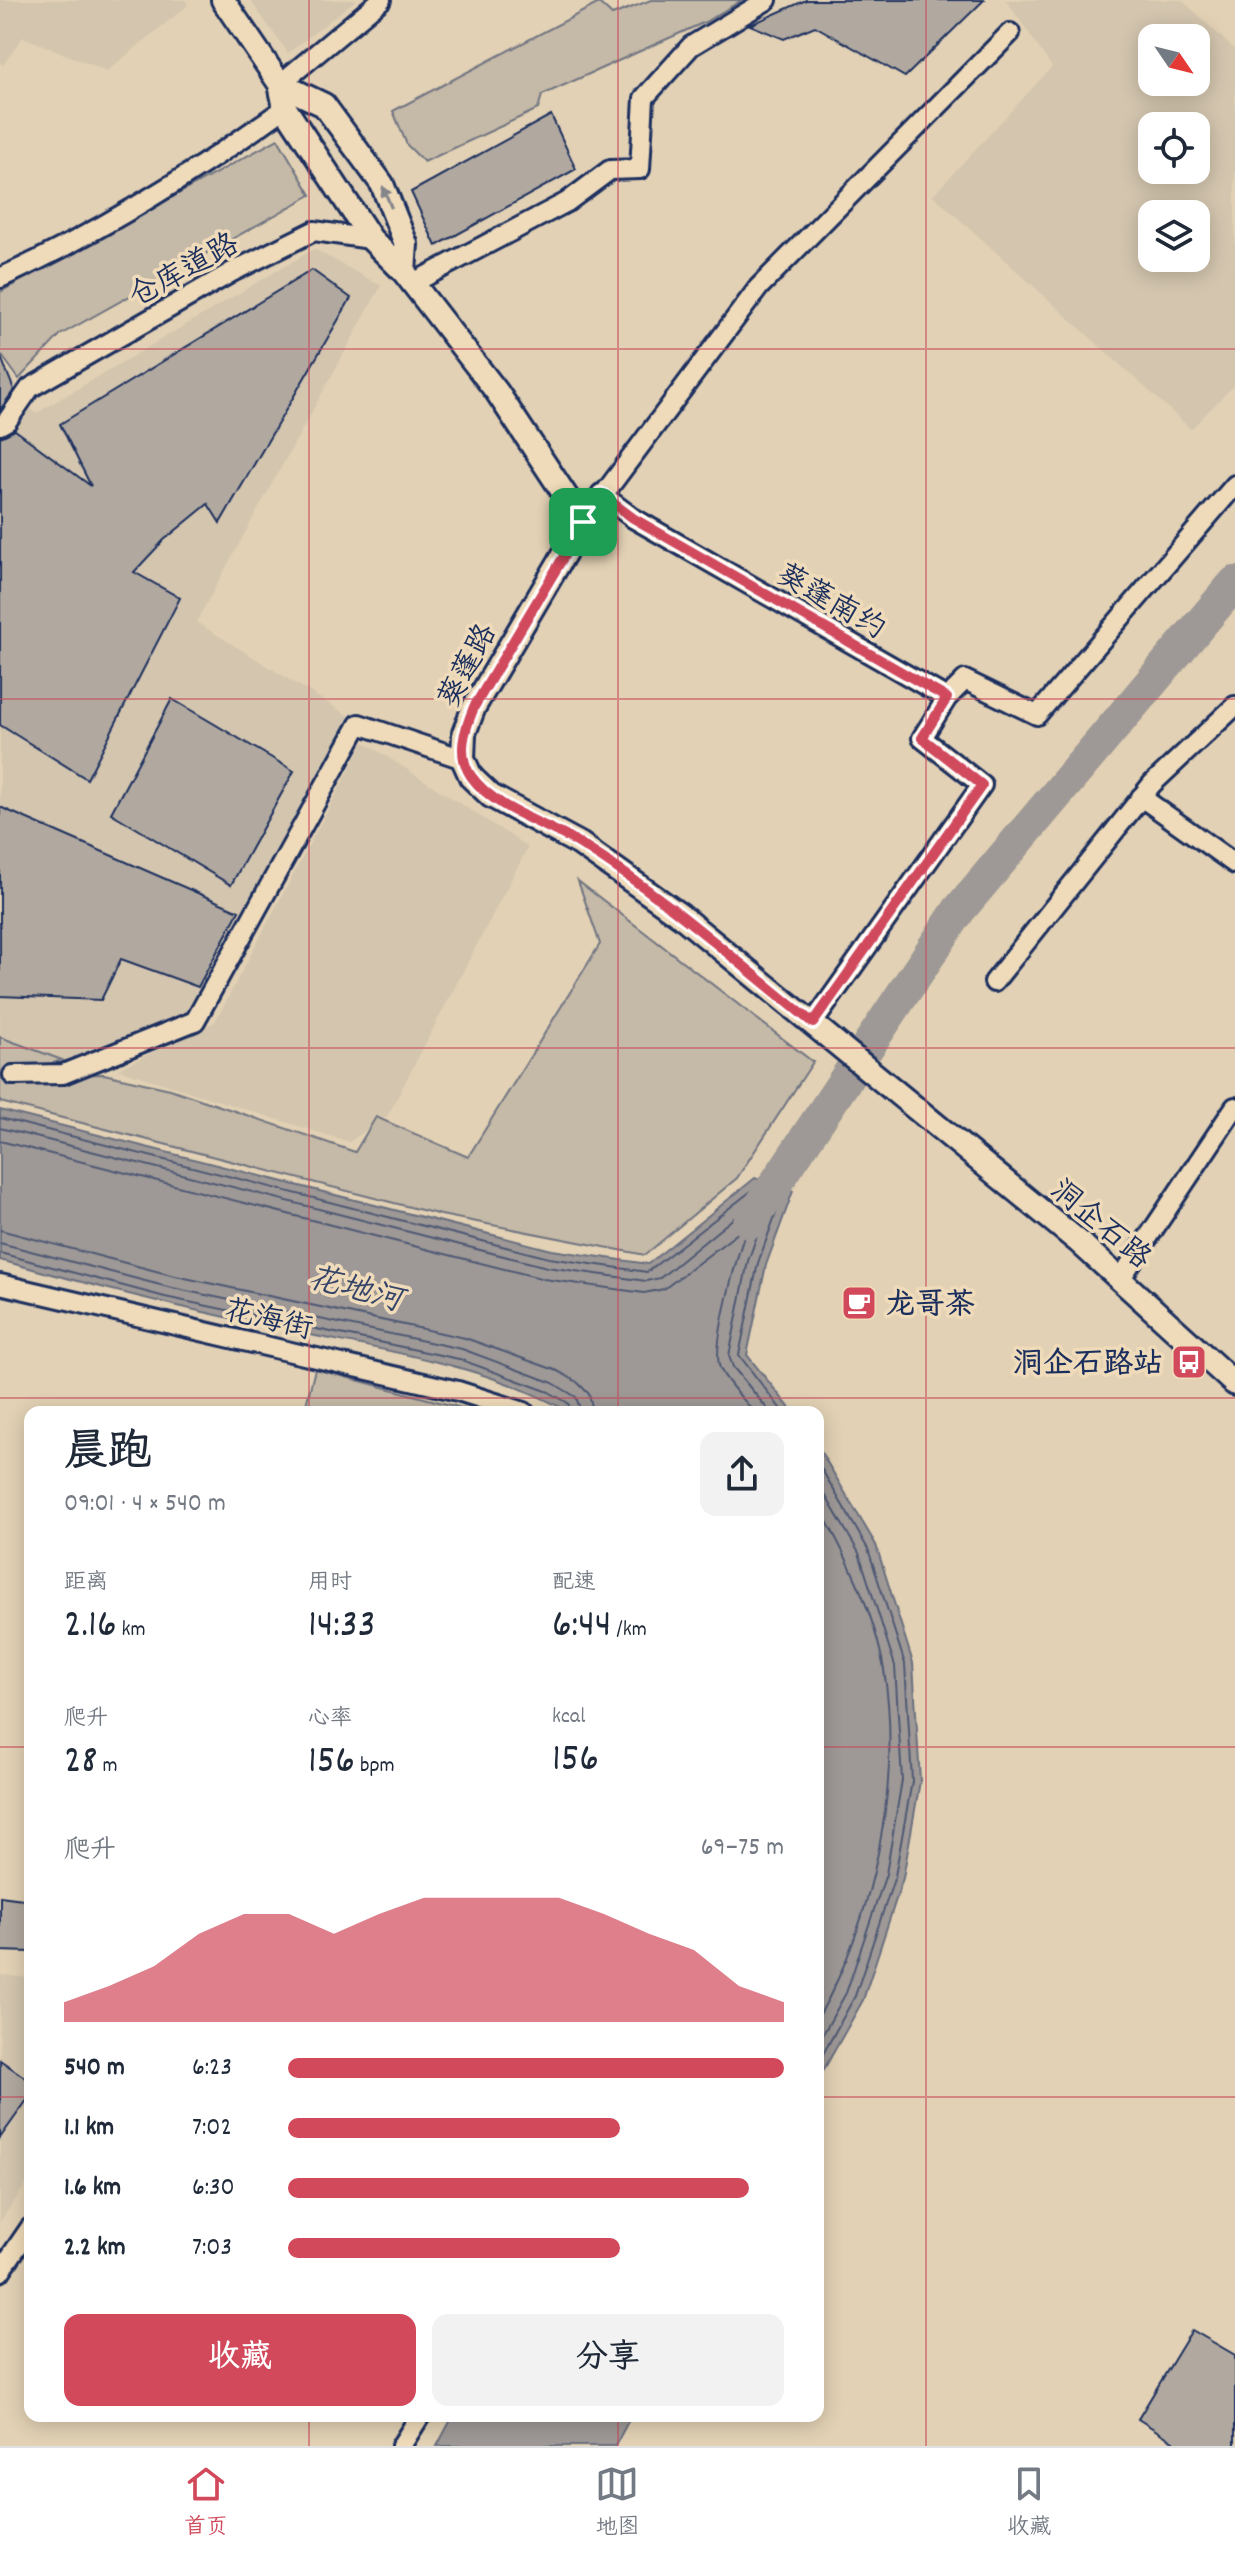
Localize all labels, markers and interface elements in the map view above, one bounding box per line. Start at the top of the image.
north arrow [1138,24,1210,96]
map controls [1138,24,1210,272]
button: locate [1138,112,1210,184]
one-way arrow [380,185,393,209]
button: layers [1138,200,1210,272]
street label: 仓库道路 [122,225,248,321]
pin [549,488,617,556]
icon: arrive [561,500,605,544]
street label: 葵蓬南约 [767,555,892,653]
street label: 葵蓬路 [430,617,510,717]
street label: 洞企石路 [1039,1171,1159,1281]
water label: 花地河 [302,1257,412,1328]
cafe icon: 龙哥茶 [840,1284,878,1322]
place label: 龙哥茶 [885,1286,975,1329]
street label: 花海街 [219,1291,317,1353]
bus stop icon: 洞企石路站 [1170,1343,1208,1381]
place label: 洞企石路站 [1013,1345,1163,1388]
text: 晨跑 [64,1424,152,1487]
button: share [700,1432,784,1516]
text: 09:01 · 4 × 540 m [64,1486,226,1523]
text: 距离 [64,1568,108,1599]
text: 用时 [308,1568,352,1599]
text: 配速 [552,1568,596,1599]
text: 2.16 [64,1599,116,1656]
text: 14:33 [308,1599,376,1656]
text: 6:44 [552,1599,611,1656]
text: km [116,1615,146,1646]
text: /km [611,1615,647,1646]
text: kcal [552,1702,585,1733]
text: 爬升 [64,1704,108,1735]
text: 心率 [308,1704,352,1735]
text: 156 [552,1733,599,1790]
text: 28 [64,1735,98,1792]
text: 156 [308,1735,355,1792]
text: m [98,1751,118,1782]
text: bpm [355,1751,395,1782]
text: 69–75 m [701,1830,784,1867]
text: 爬升 [64,1833,116,1870]
text: 540 m [64,2050,125,2087]
text: 6:23 [192,2050,232,2087]
text: 1.1 km [64,2110,114,2147]
text: 7:02 [192,2110,232,2147]
text: 1.6 km [64,2170,121,2207]
text: 6:30 [192,2170,235,2207]
text: 2.2 km [64,2230,126,2267]
text: 7:03 [192,2230,232,2267]
button: 收藏 [64,2314,416,2406]
button: 分享 [432,2314,784,2406]
tab: 首页 [184,2462,228,2544]
tab: 地图 [595,2462,639,2544]
tab: 收藏 [1007,2462,1051,2544]

